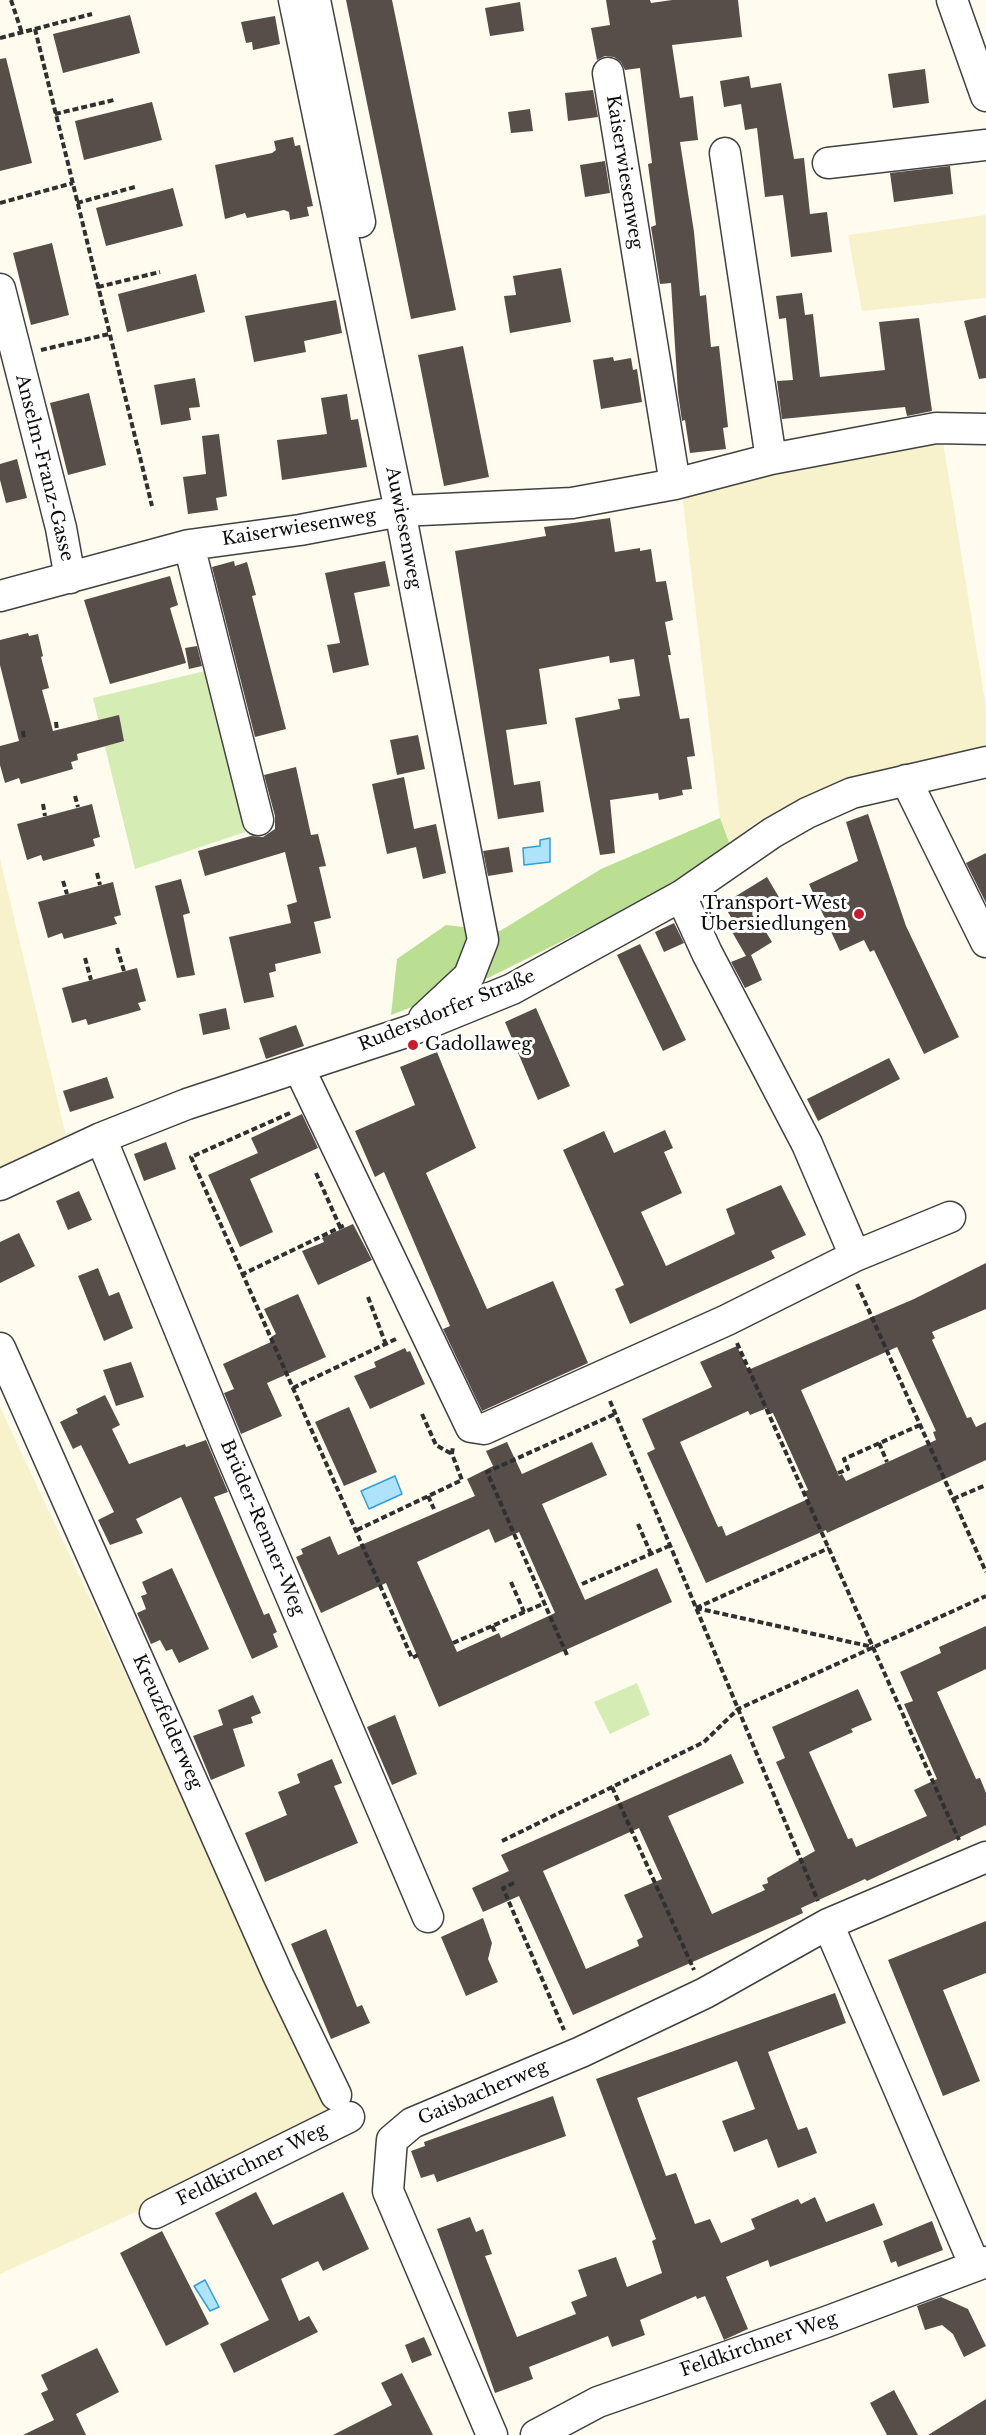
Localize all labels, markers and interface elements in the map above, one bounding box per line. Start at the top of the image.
street label: Kaiserwiesenweg [601,93,647,251]
street label: Anselm-Franz-Gasse [10,372,78,564]
street label: Auwiesenweg [381,465,425,591]
street label: Kaiserwiesenweg [220,505,378,551]
place label: Transport-West Übersiedlungen [700,893,847,936]
marker: Transport-West Übersiedlungen [852,907,866,921]
street label: Rudersdorfer Straße [355,966,539,1056]
place label: Gadollaweg [425,1034,532,1056]
marker: Gadollaweg [406,1038,420,1052]
street label: Brüder-Renner-Weg [215,1437,309,1619]
street label: Kreuzfelderweg [128,1651,206,1793]
street label: Gaisbacherweg [415,2056,551,2130]
street label: Feldkirchner Weg [173,2119,331,2211]
street label: Feldkirchner Weg [678,2308,840,2382]

